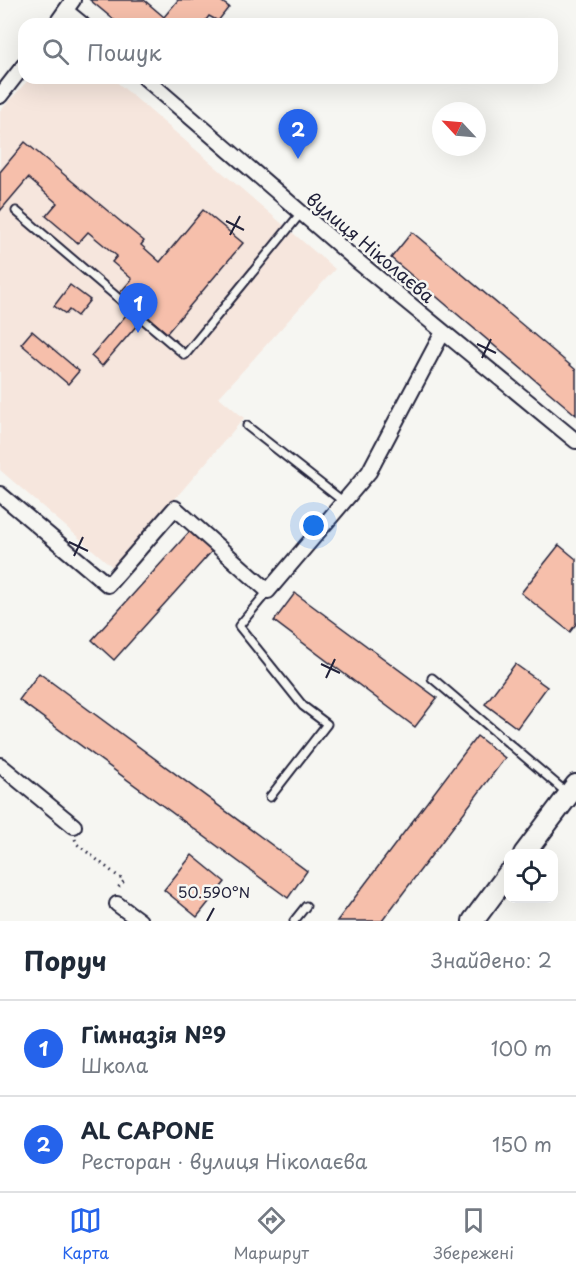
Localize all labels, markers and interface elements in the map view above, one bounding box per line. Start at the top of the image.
search box [18,18,558,84]
icon: search [39,35,72,68]
text: Пошук [87,35,162,68]
north arrow [432,102,486,156]
pin: 2 [278,110,318,159]
street label: вулиця Ніколаєва [301,185,441,309]
pin: 1 [118,284,158,333]
your location [299,511,328,540]
map controls [504,849,558,903]
button: locate [504,849,558,903]
text: 50.590°N [178,880,250,903]
text: Поруч [24,941,107,980]
text: Знайдено: 2 [431,945,552,975]
text: Гімназія №9 [81,1017,226,1050]
text: 1 [39,1033,48,1063]
text: 100 m [491,1033,552,1063]
text: Школа [81,1050,148,1080]
text: AL CAPONE [81,1113,215,1146]
text: 2 [36,1129,51,1159]
text: 150 m [492,1129,552,1159]
text: Ресторан · вулиця Ніколаєва [81,1146,367,1176]
tab: Карта [62,1204,109,1264]
tab: Маршрут [233,1204,309,1264]
tab: Збережені [433,1204,514,1264]

